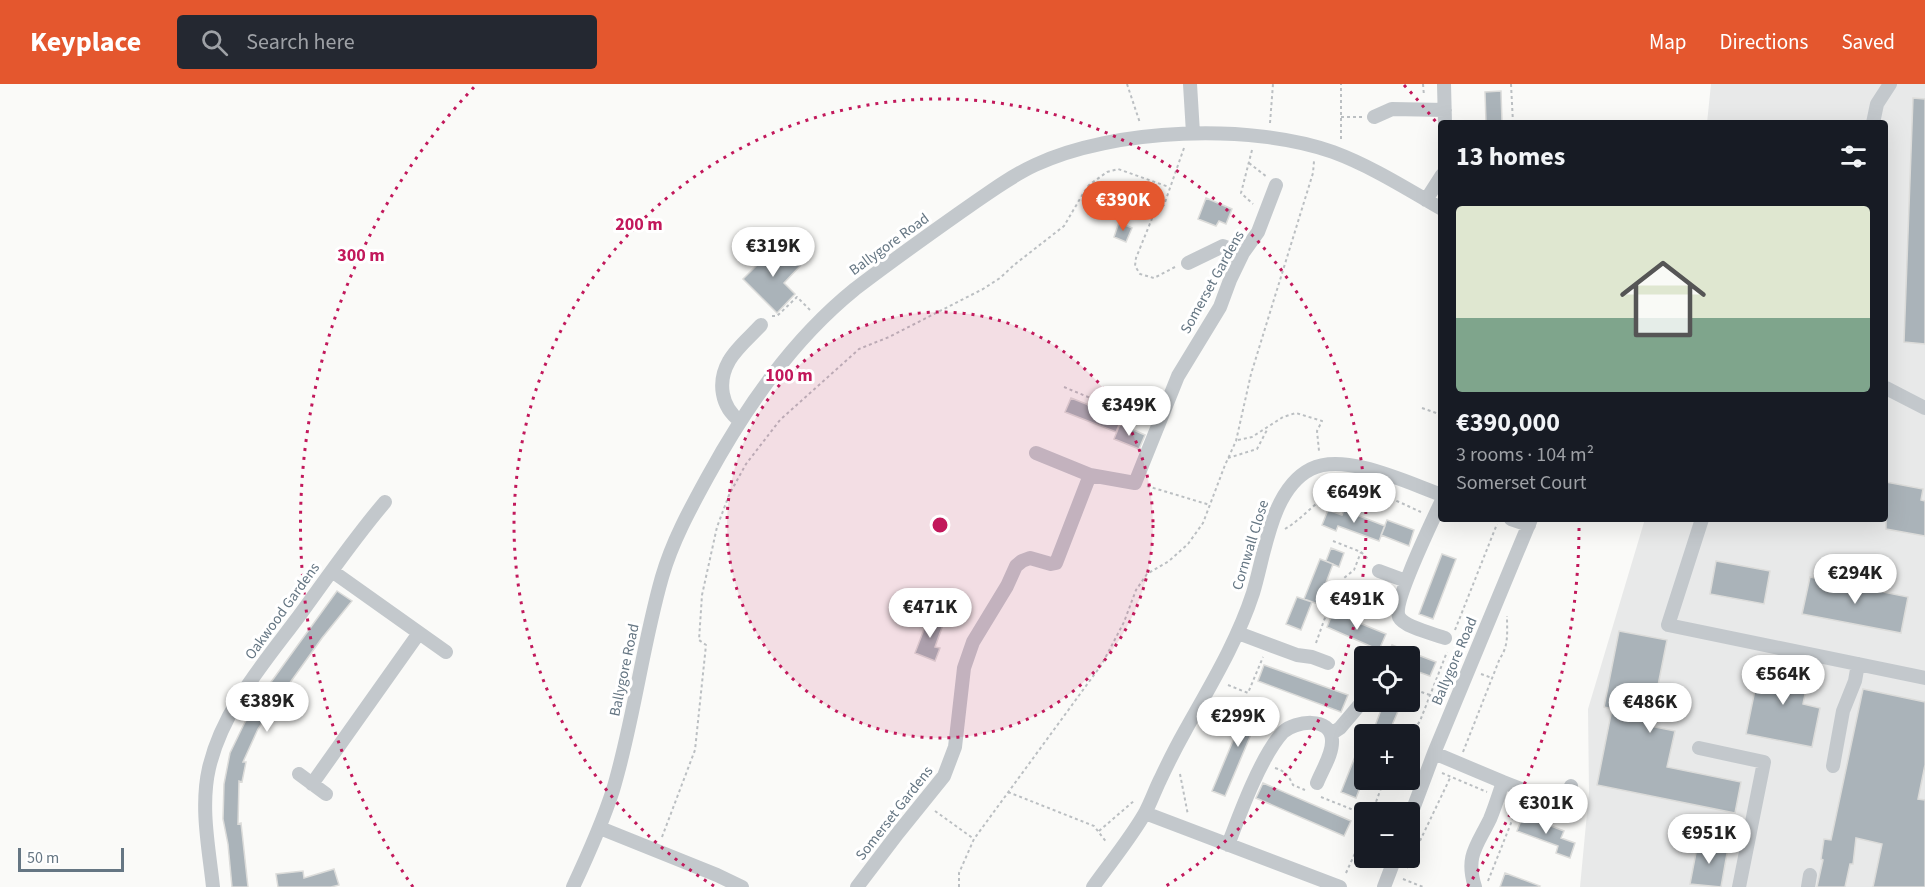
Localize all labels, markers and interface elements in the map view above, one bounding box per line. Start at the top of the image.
search box [177,15,597,69]
text: Keyplace [30,22,141,62]
icon: search [198,26,231,59]
text: Search here [246,26,355,58]
text: Map [1649,27,1687,57]
text: Directions [1720,27,1808,57]
text: Saved [1841,27,1895,57]
text: 13 homes [1456,138,1565,175]
icon: filters [1837,140,1870,173]
pin: €390K [1081,181,1165,232]
text: €390K [1096,186,1150,214]
street label: Ballygore Road [845,208,934,281]
text: 200 m [615,212,663,237]
pin: €319K [731,227,815,278]
street label: Somerset Gardens [1175,227,1249,338]
text: €319K [746,232,800,260]
text: 300 m [337,243,385,268]
icon: home [1609,245,1717,353]
text: 100 m [765,363,813,388]
pin: €349K [1087,386,1171,437]
text: €349K [1102,391,1156,419]
text: €390,000 [1456,404,1560,441]
text: 3 rooms · 104 m² [1456,441,1594,469]
text: Somerset Court [1456,469,1587,497]
pin: €649K [1312,473,1396,524]
text: €649K [1327,478,1381,506]
street label: Cornwall Close [1227,498,1274,593]
centre of rings [930,515,950,535]
pin: €294K [1813,554,1897,605]
street label: Oakwood Gardens [240,558,325,664]
text: €294K [1828,559,1882,587]
pin: €491K [1315,580,1399,631]
text: €491K [1330,585,1384,613]
pin: €471K [888,588,972,639]
text: €471K [903,593,957,621]
street label: Ballygore Road [1426,614,1483,709]
street label: Ballygore Road [604,622,645,718]
map controls [1354,646,1420,868]
button: locate [1354,646,1420,712]
pin: €564K [1741,655,1825,706]
text: €564K [1756,660,1810,688]
pin: €389K [225,682,309,733]
pin: €486K [1608,683,1692,734]
text: €389K [240,687,294,715]
text: €486K [1623,688,1677,716]
pin: €299K [1196,697,1280,748]
text: €299K [1211,702,1265,730]
button: + [1354,724,1420,790]
street label: Somerset Gardens [851,762,938,865]
pin: €301K [1504,784,1588,835]
text: €301K [1519,789,1573,817]
button: − [1354,802,1420,868]
pin: €951K [1667,814,1751,865]
text: €951K [1682,819,1736,847]
scale bar [18,845,124,872]
text: 50 m [27,847,59,869]

